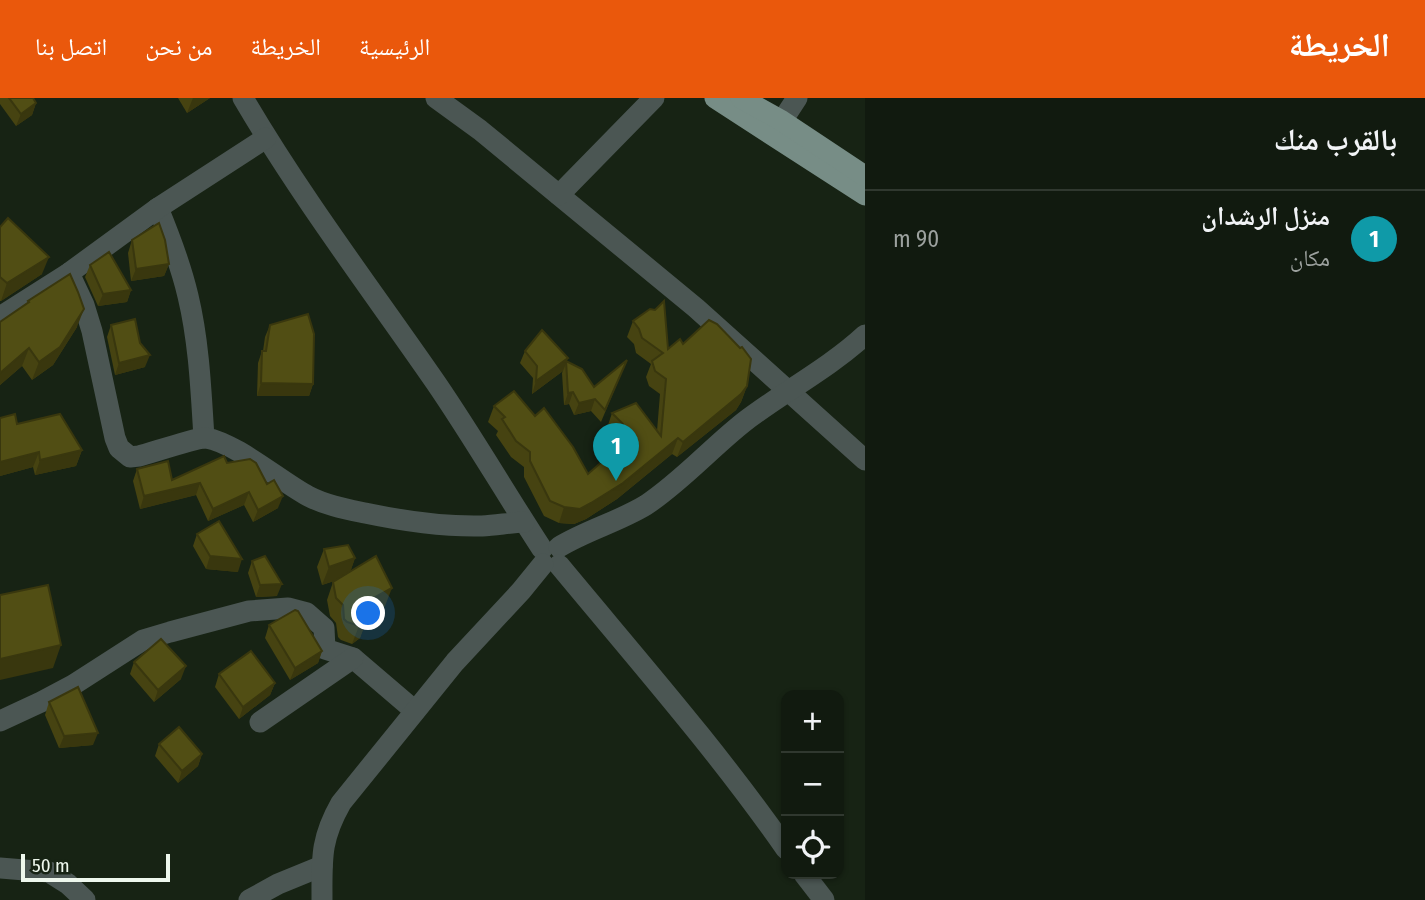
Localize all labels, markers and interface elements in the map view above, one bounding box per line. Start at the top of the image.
text: الخريطة [1289,25,1390,65]
text: اتصل بنا [35,33,107,61]
text: من نحن [145,33,212,61]
text: الخريطة [250,33,321,61]
text: الرئيسية [359,33,430,61]
text: بالقرب منك [1274,122,1397,158]
text: منزل الرشدان [1201,201,1330,232]
text: 90 m [893,225,939,253]
text: 1 [1369,225,1379,253]
text: مكان [1290,244,1330,272]
pin: 1 [593,423,639,481]
your location [351,596,385,630]
map controls [781,690,844,879]
button: + [781,690,844,753]
button: − [781,753,844,816]
button: locate [781,816,844,879]
scale bar [21,851,170,883]
text: 50 m [32,854,70,877]

